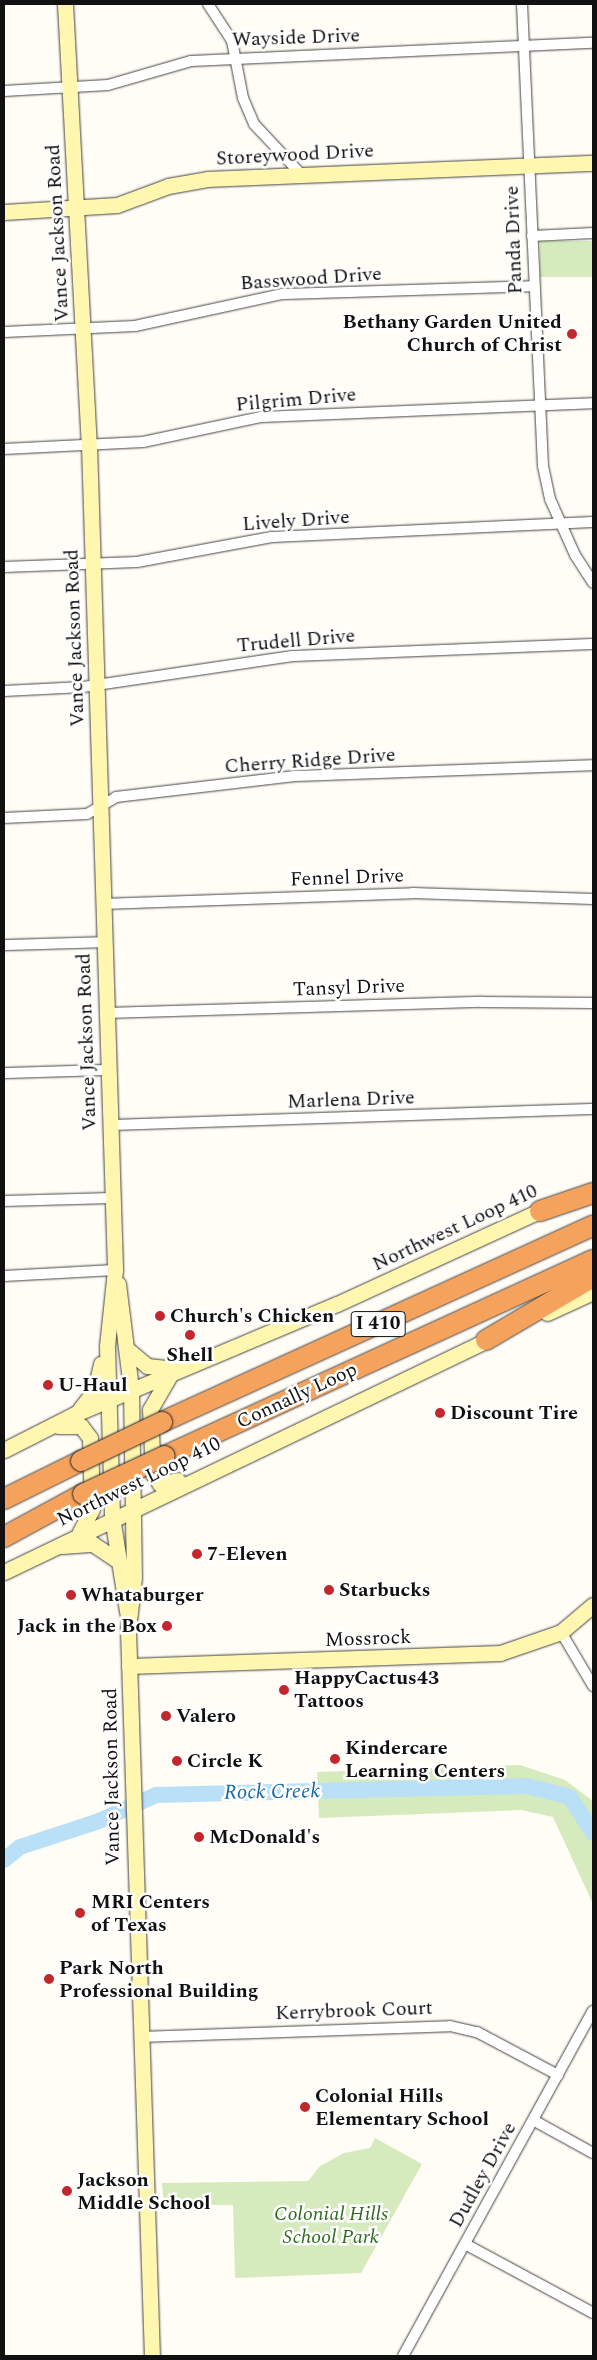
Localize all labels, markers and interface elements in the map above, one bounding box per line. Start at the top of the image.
street label: Wayside Drive [232,24,360,52]
street label: Storeywood Drive [216,139,374,171]
street label: Vance Jackson Road [41,144,75,322]
street label: Panda Drive [500,185,528,295]
street label: Basswood Drive [239,262,383,296]
place label: Bethany Garden United Church of Christ [343,310,562,357]
marker: Bethany Garden United Church of Christ [566,328,578,340]
street label: Pilgrim Drive [235,383,357,417]
street label: Lively Drive [241,505,351,537]
street label: Vance Jackson Road [60,549,90,727]
street label: Trudell Drive [236,624,356,658]
street label: Cherry Ridge Drive [224,743,396,779]
street label: Fennel Drive [290,864,404,892]
street label: Vance Jackson Road [72,953,102,1131]
street label: Tansyl Drive [293,974,405,1002]
street label: Marlena Drive [287,1086,415,1114]
street label: Northwest Loop 410 [369,1179,541,1277]
place label: Church's Chicken [170,1304,334,1328]
road number: I 410 [350,1308,406,1340]
marker: Church's Chicken [154,1310,166,1322]
marker: Shell [184,1329,196,1341]
place label: Shell [167,1343,213,1367]
street label: Connally Loop [233,1358,361,1434]
place label: U-Haul [58,1373,127,1397]
marker: U-Haul [42,1379,54,1391]
place label: Discount Tire [450,1401,578,1425]
marker: Discount Tire [434,1407,446,1419]
street label: Northwest Loop 410 [53,1432,225,1532]
place label: 7-Eleven [207,1542,288,1566]
marker: 7-Eleven [191,1548,203,1560]
place label: Starbucks [339,1578,431,1602]
place label: Whataburger [81,1583,204,1607]
marker: Starbucks [323,1584,335,1596]
marker: Whataburger [65,1589,77,1601]
place label: Jack in the Box [17,1614,157,1638]
marker: Jack in the Box [161,1620,173,1632]
street label: Mossrock [324,1625,412,1653]
place label: HappyCactus43 Tattoos [294,1666,439,1713]
marker: HappyCactus43 Tattoos [278,1684,290,1696]
street label: Vance Jackson Road [98,1688,126,1866]
place label: Valero [176,1704,236,1728]
marker: Valero [160,1710,172,1722]
place label: Kindercare Learning Centers [345,1736,505,1783]
place label: Circle K [187,1749,263,1773]
marker: Kindercare Learning Centers [329,1753,341,1765]
marker: Circle K [171,1755,183,1767]
water label: Rock Creek [224,1779,320,1805]
place label: McDonald's [209,1825,320,1849]
marker: McDonald's [193,1831,205,1843]
place label: MRI Centers of Texas [91,1890,210,1937]
marker: MRI Centers of Texas [73,1906,87,1920]
place label: Park North Professional Building [59,1956,259,2003]
marker: Park North Professional Building [43,1973,55,1985]
street label: Kerrybrook Court [275,1996,433,2026]
place label: Colonial Hills Elementary School [315,2084,489,2131]
marker: Colonial Hills Elementary School [299,2101,311,2113]
street label: Dudley Drive [444,2118,522,2232]
place label: Jackson Middle School [77,2168,211,2215]
marker: Jackson Middle School [61,2185,73,2197]
park label: Colonial Hills School Park [274,2202,388,2249]

